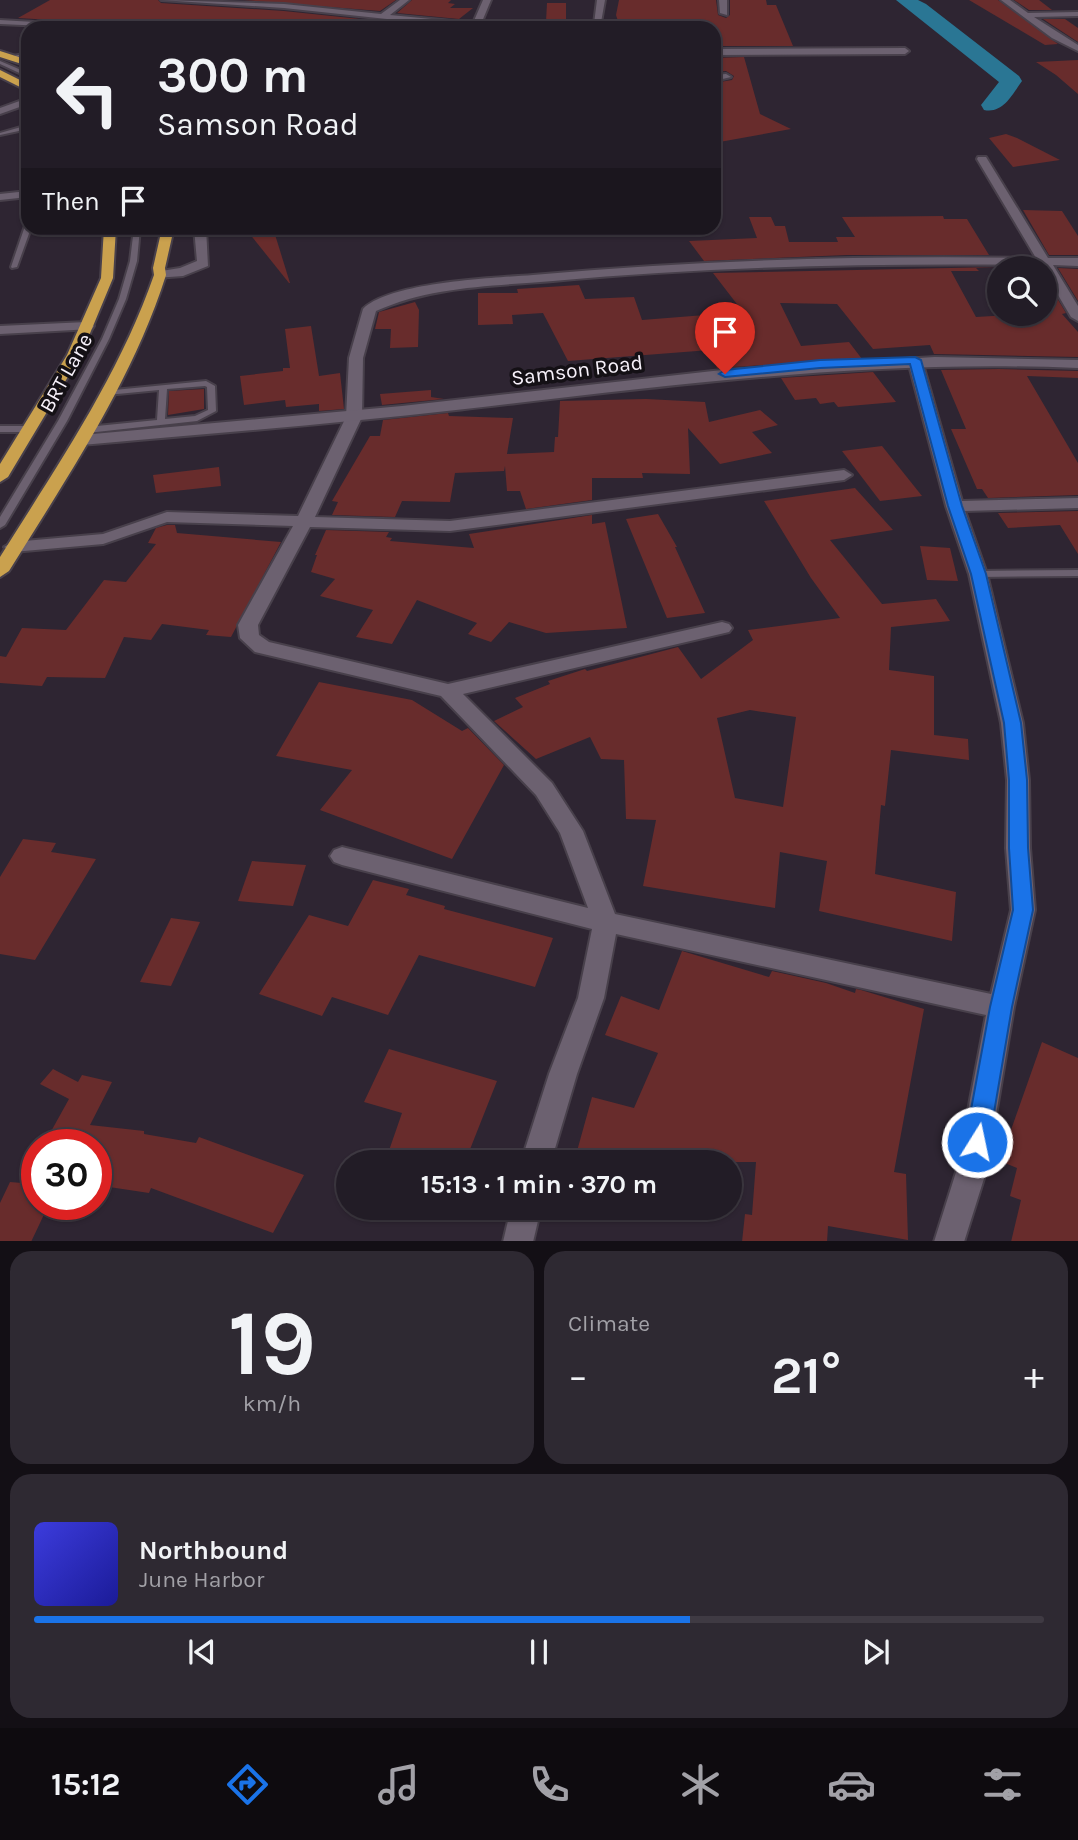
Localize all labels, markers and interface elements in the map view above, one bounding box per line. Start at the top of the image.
text: 300 m [157,47,308,104]
icon: left [42,49,133,140]
text: Samson Road [157,106,359,143]
icon: arrive [114,182,152,220]
text: Then [42,186,100,217]
map controls [987,256,1057,326]
button: search [987,256,1057,326]
pin [695,302,755,374]
icon: arrive [706,313,744,351]
street label: BRT Lane [35,329,97,417]
street label: Samson Road [510,350,644,390]
position arrow [940,1105,1014,1179]
speed limit sign: 30 [21,1129,112,1220]
text: 15:13 · 1 min · 370 m [421,1169,657,1200]
text: 19 [228,1291,316,1397]
text: Climate [568,1310,650,1337]
text: 21° [771,1345,841,1406]
text: − [568,1354,588,1399]
text: + [1024,1354,1044,1399]
text: km/h [243,1390,301,1417]
text: Northbound [139,1535,288,1566]
text: June Harbor [139,1566,264,1593]
icon: previous [183,1633,221,1671]
icon: pause [520,1633,558,1671]
icon: next [857,1633,895,1671]
icon: directions [223,1760,272,1809]
icon: music [374,1760,423,1809]
icon: phone [525,1760,574,1809]
icon: climate [676,1760,725,1809]
icon: car [827,1760,876,1809]
icon: filters [978,1760,1027,1809]
text: 15:12 [51,1766,120,1803]

